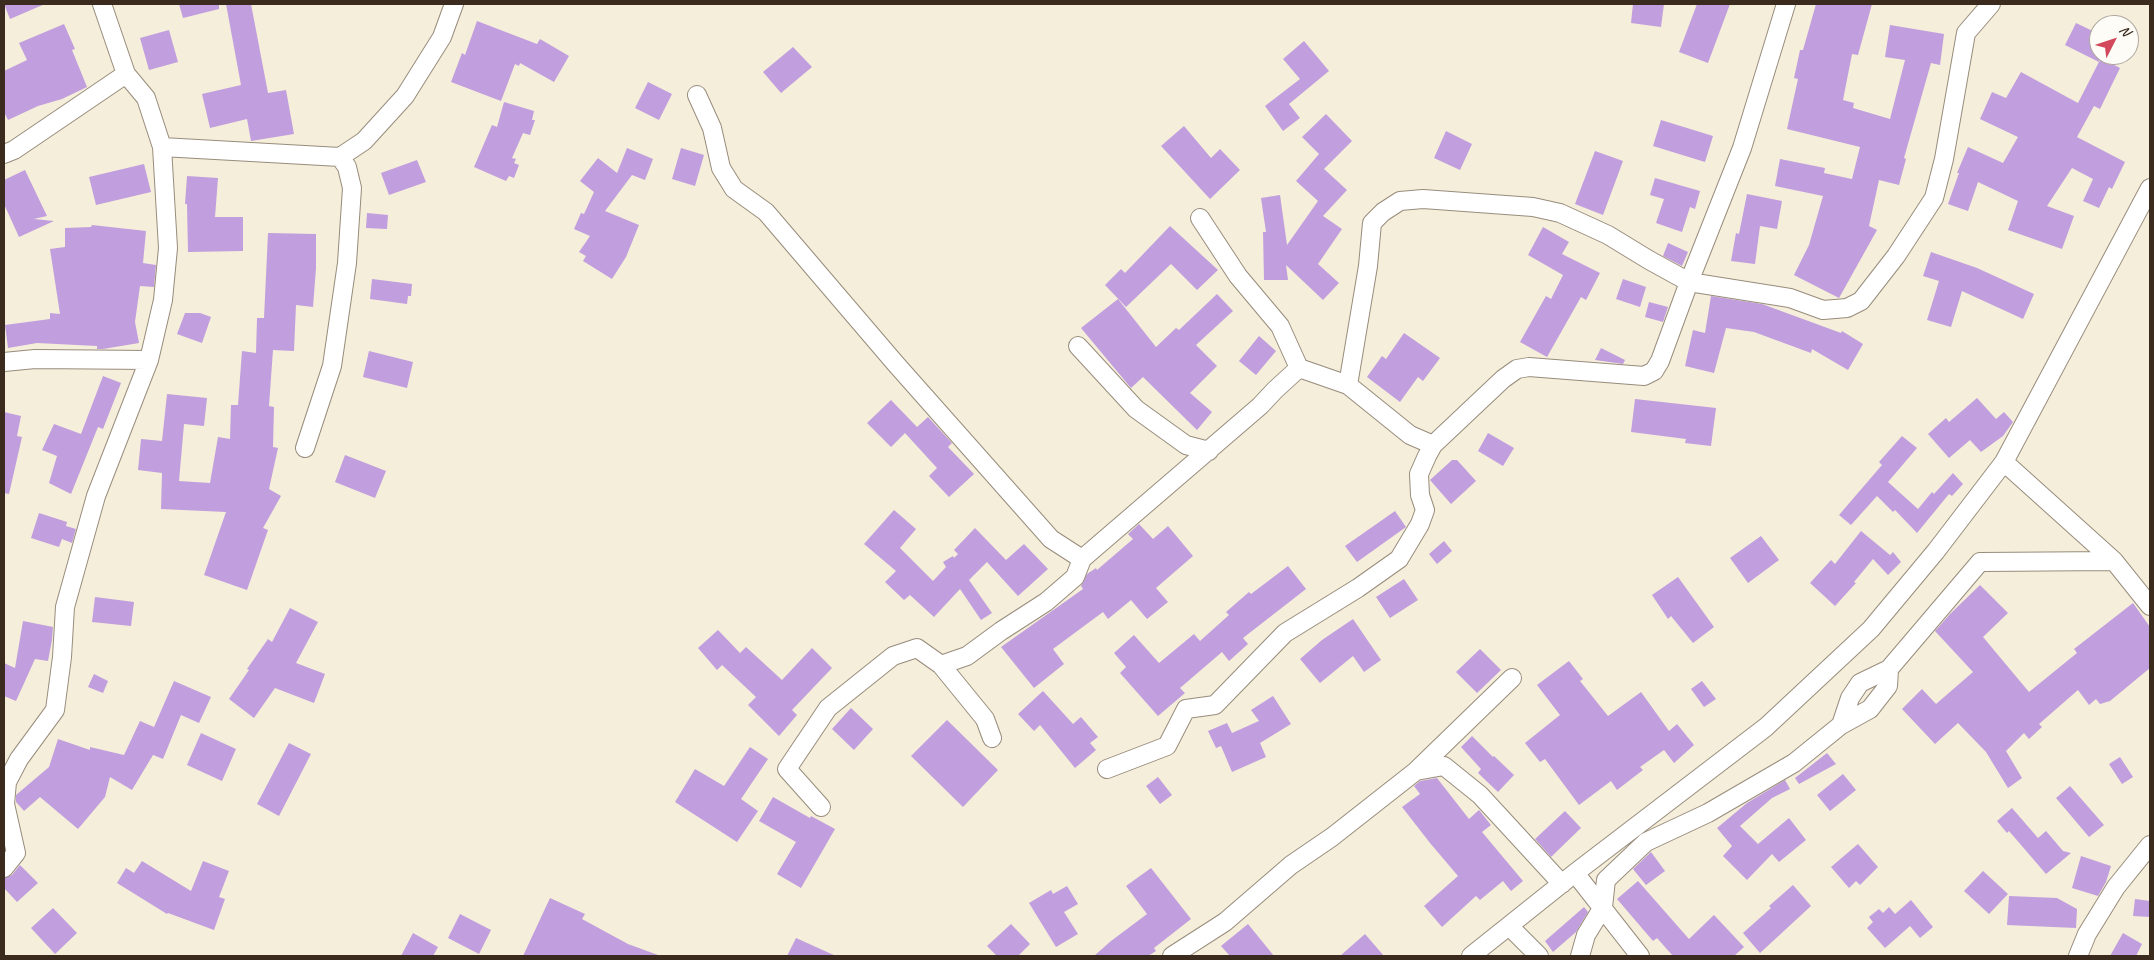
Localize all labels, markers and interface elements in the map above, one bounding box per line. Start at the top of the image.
north arrow [2089,15,2139,65]
text: N [2116,22,2134,39]

